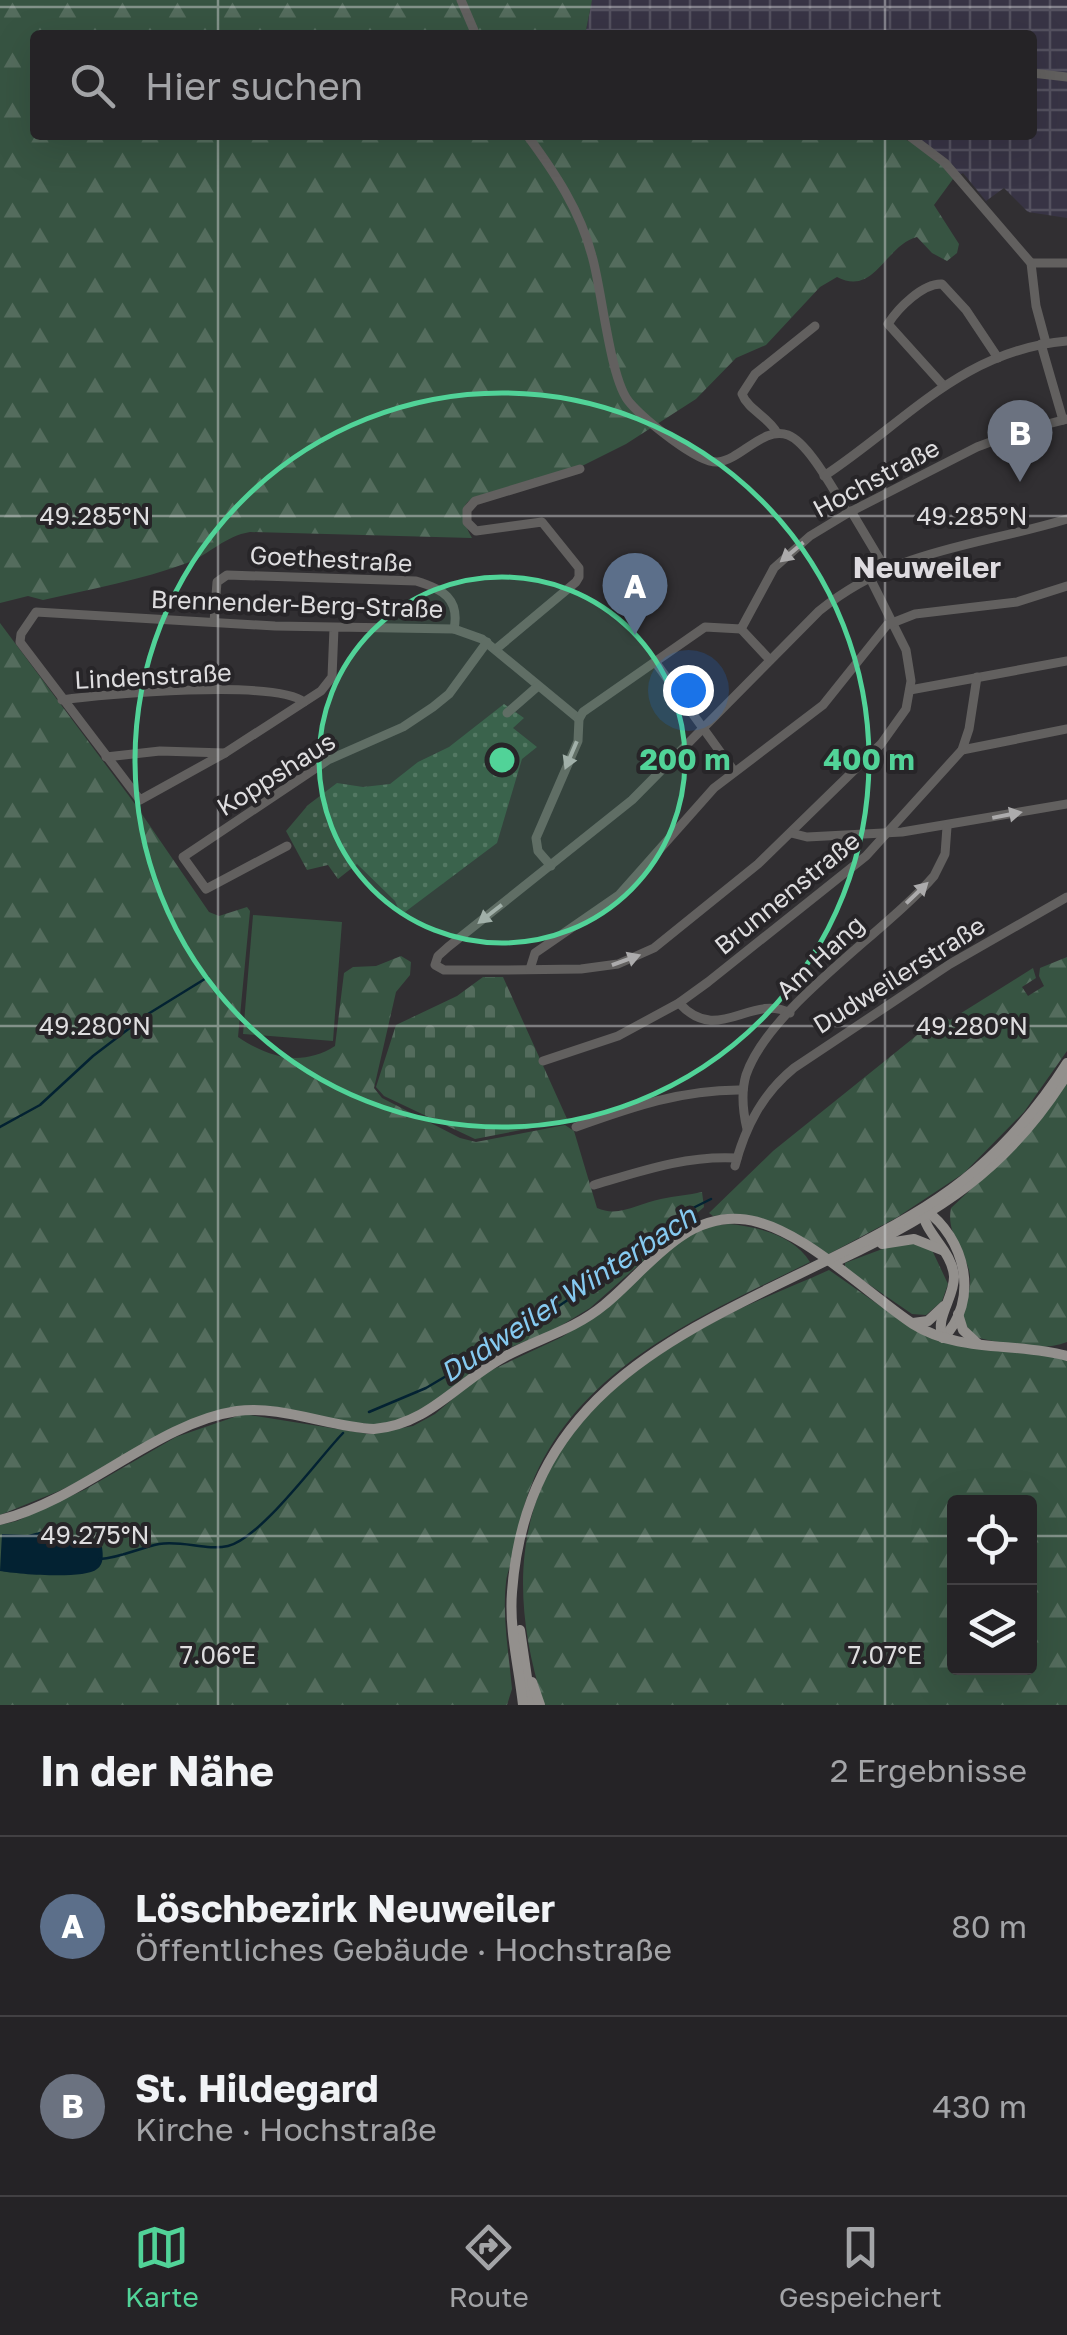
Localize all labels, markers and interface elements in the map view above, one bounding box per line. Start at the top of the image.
search box [30,30,1037,140]
icon: search [65,58,120,113]
text: Hier suchen [145,63,363,108]
pin: B [988,400,1052,482]
street label: Hochstraße [807,431,944,524]
text: 49.285°N [40,500,150,531]
text: 49.285°N [917,500,1027,531]
street label: Goethestraße [249,539,413,578]
one-way arrow [780,540,805,562]
district label: Neuweiler [853,549,1001,585]
pin: A [602,552,668,635]
street label: Brennender-Berg-Straße [150,583,444,624]
street label: Lindenstraße [74,656,232,695]
your location [663,665,714,716]
street label: Koppshaus [211,725,341,822]
one-way arrow [563,740,579,770]
text: 200 m [639,741,731,777]
text: 400 m [823,741,915,777]
centre of rings [484,742,520,778]
one-way arrow [992,807,1023,822]
street label: Brunnenstraße [708,825,866,961]
one-way arrow [905,882,929,905]
one-way arrow [478,903,503,924]
street label: Am Hang [769,908,870,1005]
street label: Dudweilerstraße [807,909,991,1040]
one-way arrow [611,952,641,967]
text: 49.280°N [39,1010,151,1041]
text: 49.280°N [916,1010,1028,1041]
water label: Dudweiler Winterbach [434,1198,703,1389]
map controls [947,1495,1037,1675]
button: locate [947,1495,1037,1585]
text: 49.275°N [41,1519,149,1550]
button: layers [947,1585,1037,1675]
text: 7.06°E [180,1639,256,1670]
text: 7.07°E [848,1639,922,1670]
text: In der Nähe [40,1745,274,1795]
text: 2 Ergebnisse [830,1751,1027,1789]
text: Löschbezirk Neuweiler [135,1885,555,1930]
text: A [61,1907,84,1945]
text: 80 m [951,1907,1027,1945]
text: Öffentliches Gebäude · Hochstraße [135,1930,672,1968]
text: St. Hildegard [135,2065,379,2110]
text: B [61,2087,84,2125]
text: 430 m [933,2087,1027,2125]
text: Kirche · Hochstraße [135,2110,437,2148]
tab: Karte [125,2220,199,2313]
tab: Route [449,2220,529,2313]
tab: Gespeichert [779,2220,942,2313]

